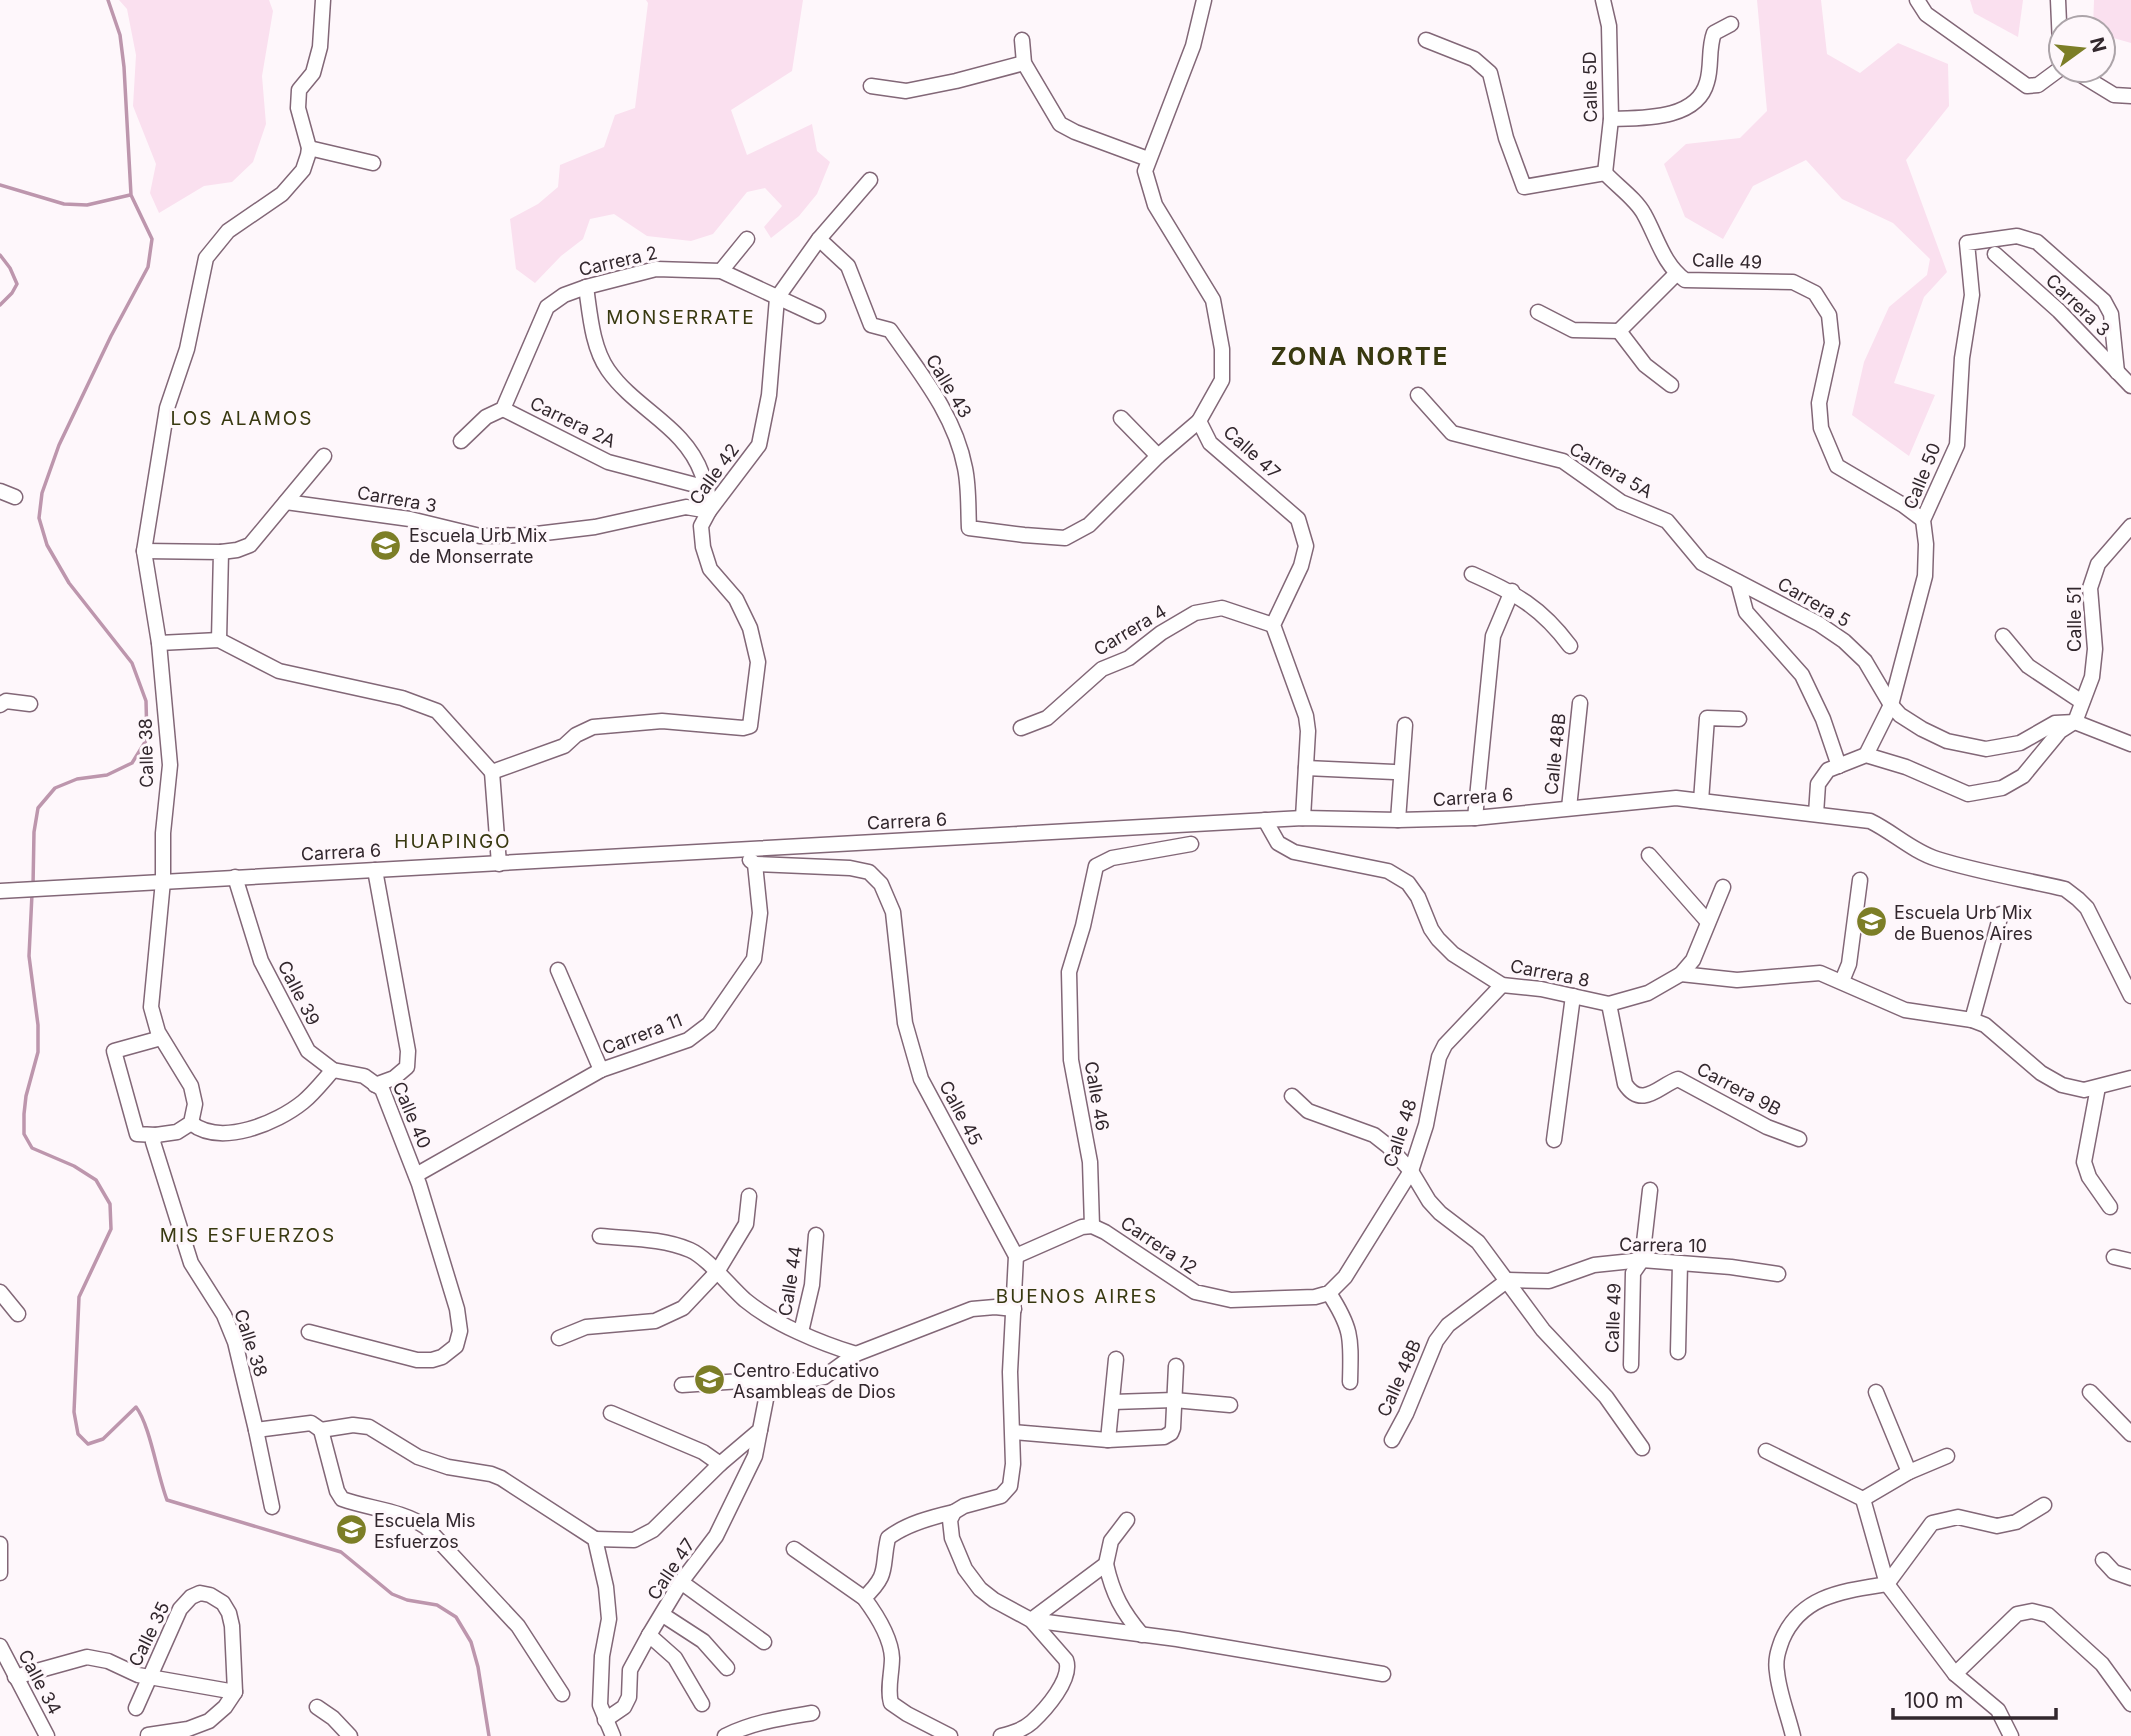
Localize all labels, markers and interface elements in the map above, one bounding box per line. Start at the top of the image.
north arrow [2047,14,2117,84]
text: N [2085,35,2111,55]
street label: Calle 5D [1579,51,1601,123]
street label: Carrera 2 [577,242,659,280]
street label: Calle 49 [1691,249,1763,273]
street label: Carrera 3 [2042,270,2114,340]
district label: MONSERRATE [606,306,756,329]
district label: ZONA NORTE [1271,342,1449,371]
street label: Calle 43 [922,350,976,422]
street label: Carrera 2A [527,392,619,452]
district label: LOS ALAMOS [170,407,314,430]
street label: Calle 47 [1219,421,1285,483]
street label: Carrera 5A [1566,438,1656,502]
street label: Calle 42 [685,439,743,509]
street label: Calle 50 [1899,440,1945,512]
street label: Carrera 3 [356,482,438,516]
place label: Escuela Urb Mix de Monserrate [409,525,547,567]
school or university icon: Escuela Urb Mix de Monserrate [369,528,403,562]
street label: Carrera 5 [1774,573,1854,631]
street label: Calle 51 [2064,586,2085,652]
street label: Carrera 4 [1090,600,1170,660]
street label: Calle 48B [1540,712,1570,796]
street label: Calle 38 [135,718,157,788]
street label: Carrera 6 [1432,784,1514,810]
street label: Carrera 6 [866,808,948,834]
district label: HUAPINGO [394,830,512,853]
street label: Carrera 6 [300,839,382,865]
place label: Escuela Urb Mix de Buenos Aires [1894,902,2033,944]
school or university icon: Escuela Urb Mix de Buenos Aires [1854,905,1888,939]
street label: Carrera 8 [1509,955,1591,991]
street label: Calle 39 [274,957,324,1029]
street label: Carrera 11 [599,1009,685,1059]
street label: Carrera 9B [1693,1058,1785,1120]
street label: Calle 46 [1081,1060,1113,1132]
street label: Calle 45 [935,1077,987,1149]
street label: Calle 40 [389,1078,435,1152]
street label: Calle 48 [1379,1096,1421,1170]
street label: Carrera 12 [1117,1212,1201,1278]
district label: MIS ESFUERZOS [160,1224,336,1247]
street label: Carrera 10 [1619,1234,1707,1256]
street label: Calle 44 [774,1244,806,1318]
street label: Calle 49 [1601,1282,1625,1354]
district label: BUENOS AIRES [996,1285,1158,1308]
street label: Calle 38 [230,1307,272,1379]
street label: Calle 48B [1373,1336,1425,1420]
place label: Centro Educativo Asambleas de Dios [733,1360,896,1402]
school or university icon: Centro Educativo Asambleas de Dios [693,1363,727,1397]
place label: Escuela Mis Esfuerzos [374,1510,475,1552]
school or university icon: Escuela Mis Esfuerzos [334,1513,368,1547]
street label: Calle 47 [643,1534,699,1604]
street label: Calle 35 [124,1598,174,1670]
street label: Calle 34 [14,1646,66,1718]
scale bar [1893,1676,2056,1720]
text: 100 m [1904,1688,1963,1713]

